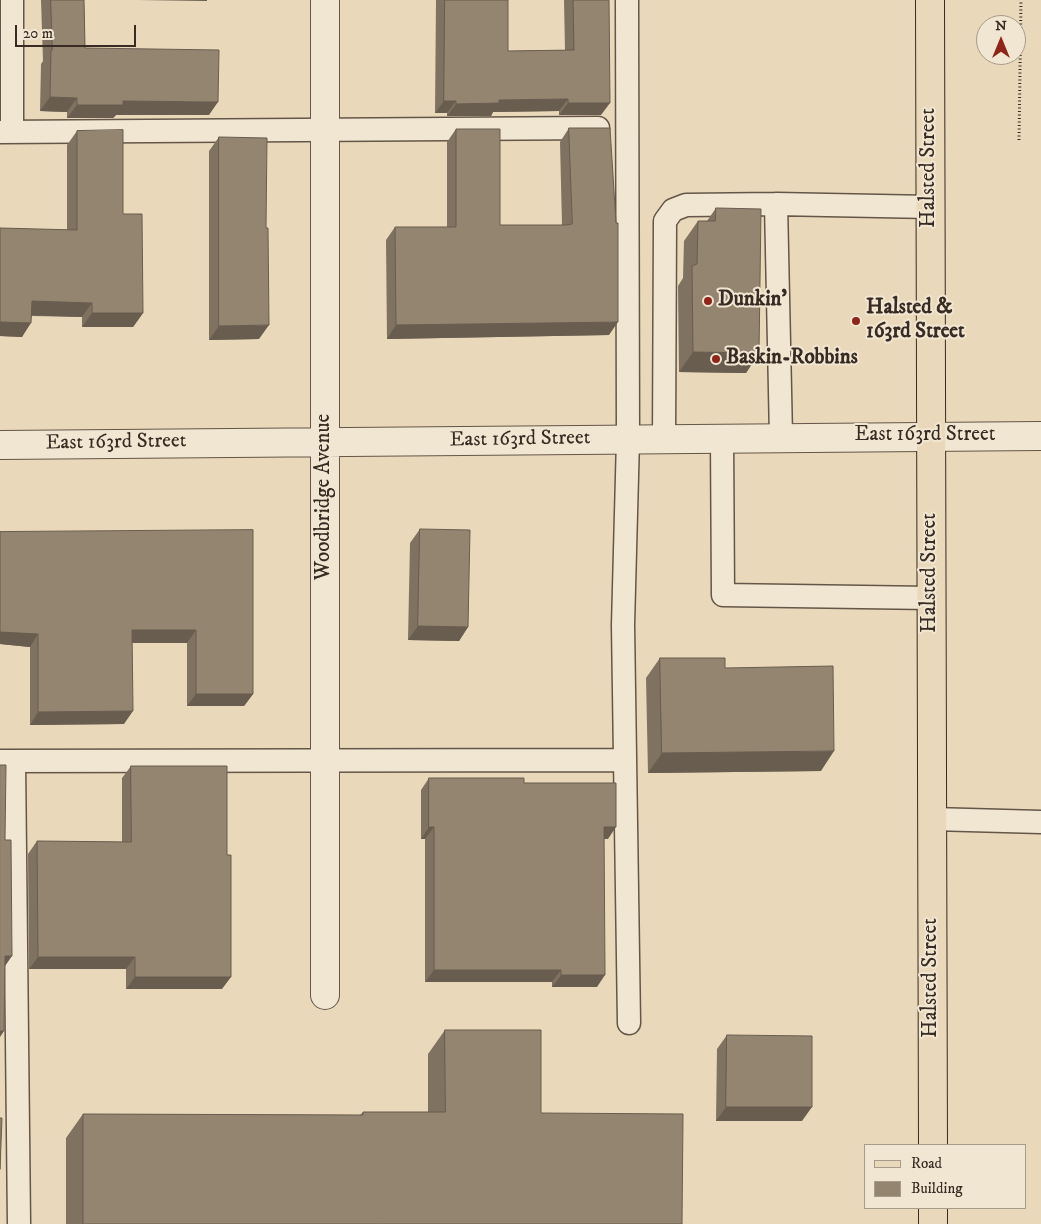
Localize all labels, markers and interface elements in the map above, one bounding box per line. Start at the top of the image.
scale bar [18,15,139,47]
north arrow [976,15,1026,65]
text: N [995,17,1007,35]
text: 20 m [23,24,53,43]
street label: Halsted Street [917,108,943,228]
place label: Dunkin' [718,288,787,314]
marker: Dunkin' [702,295,714,307]
place label: Halsted & 163rd Street [866,296,965,346]
marker: Halsted & 163rd Street [850,315,862,327]
place label: Baskin-Robbins [726,346,858,372]
marker: Baskin-Robbins [710,353,722,365]
street label: Woodbridge Avenue [312,414,338,580]
street label: East 163rd Street [855,423,995,449]
street label: East 163rd Street [449,426,591,454]
street label: East 163rd Street [45,429,187,457]
street label: Halsted Street [918,513,944,633]
street label: Halsted Street [919,918,945,1038]
legend [864,1144,1026,1209]
text: Road [911,1154,942,1173]
text: Building [911,1179,963,1198]

